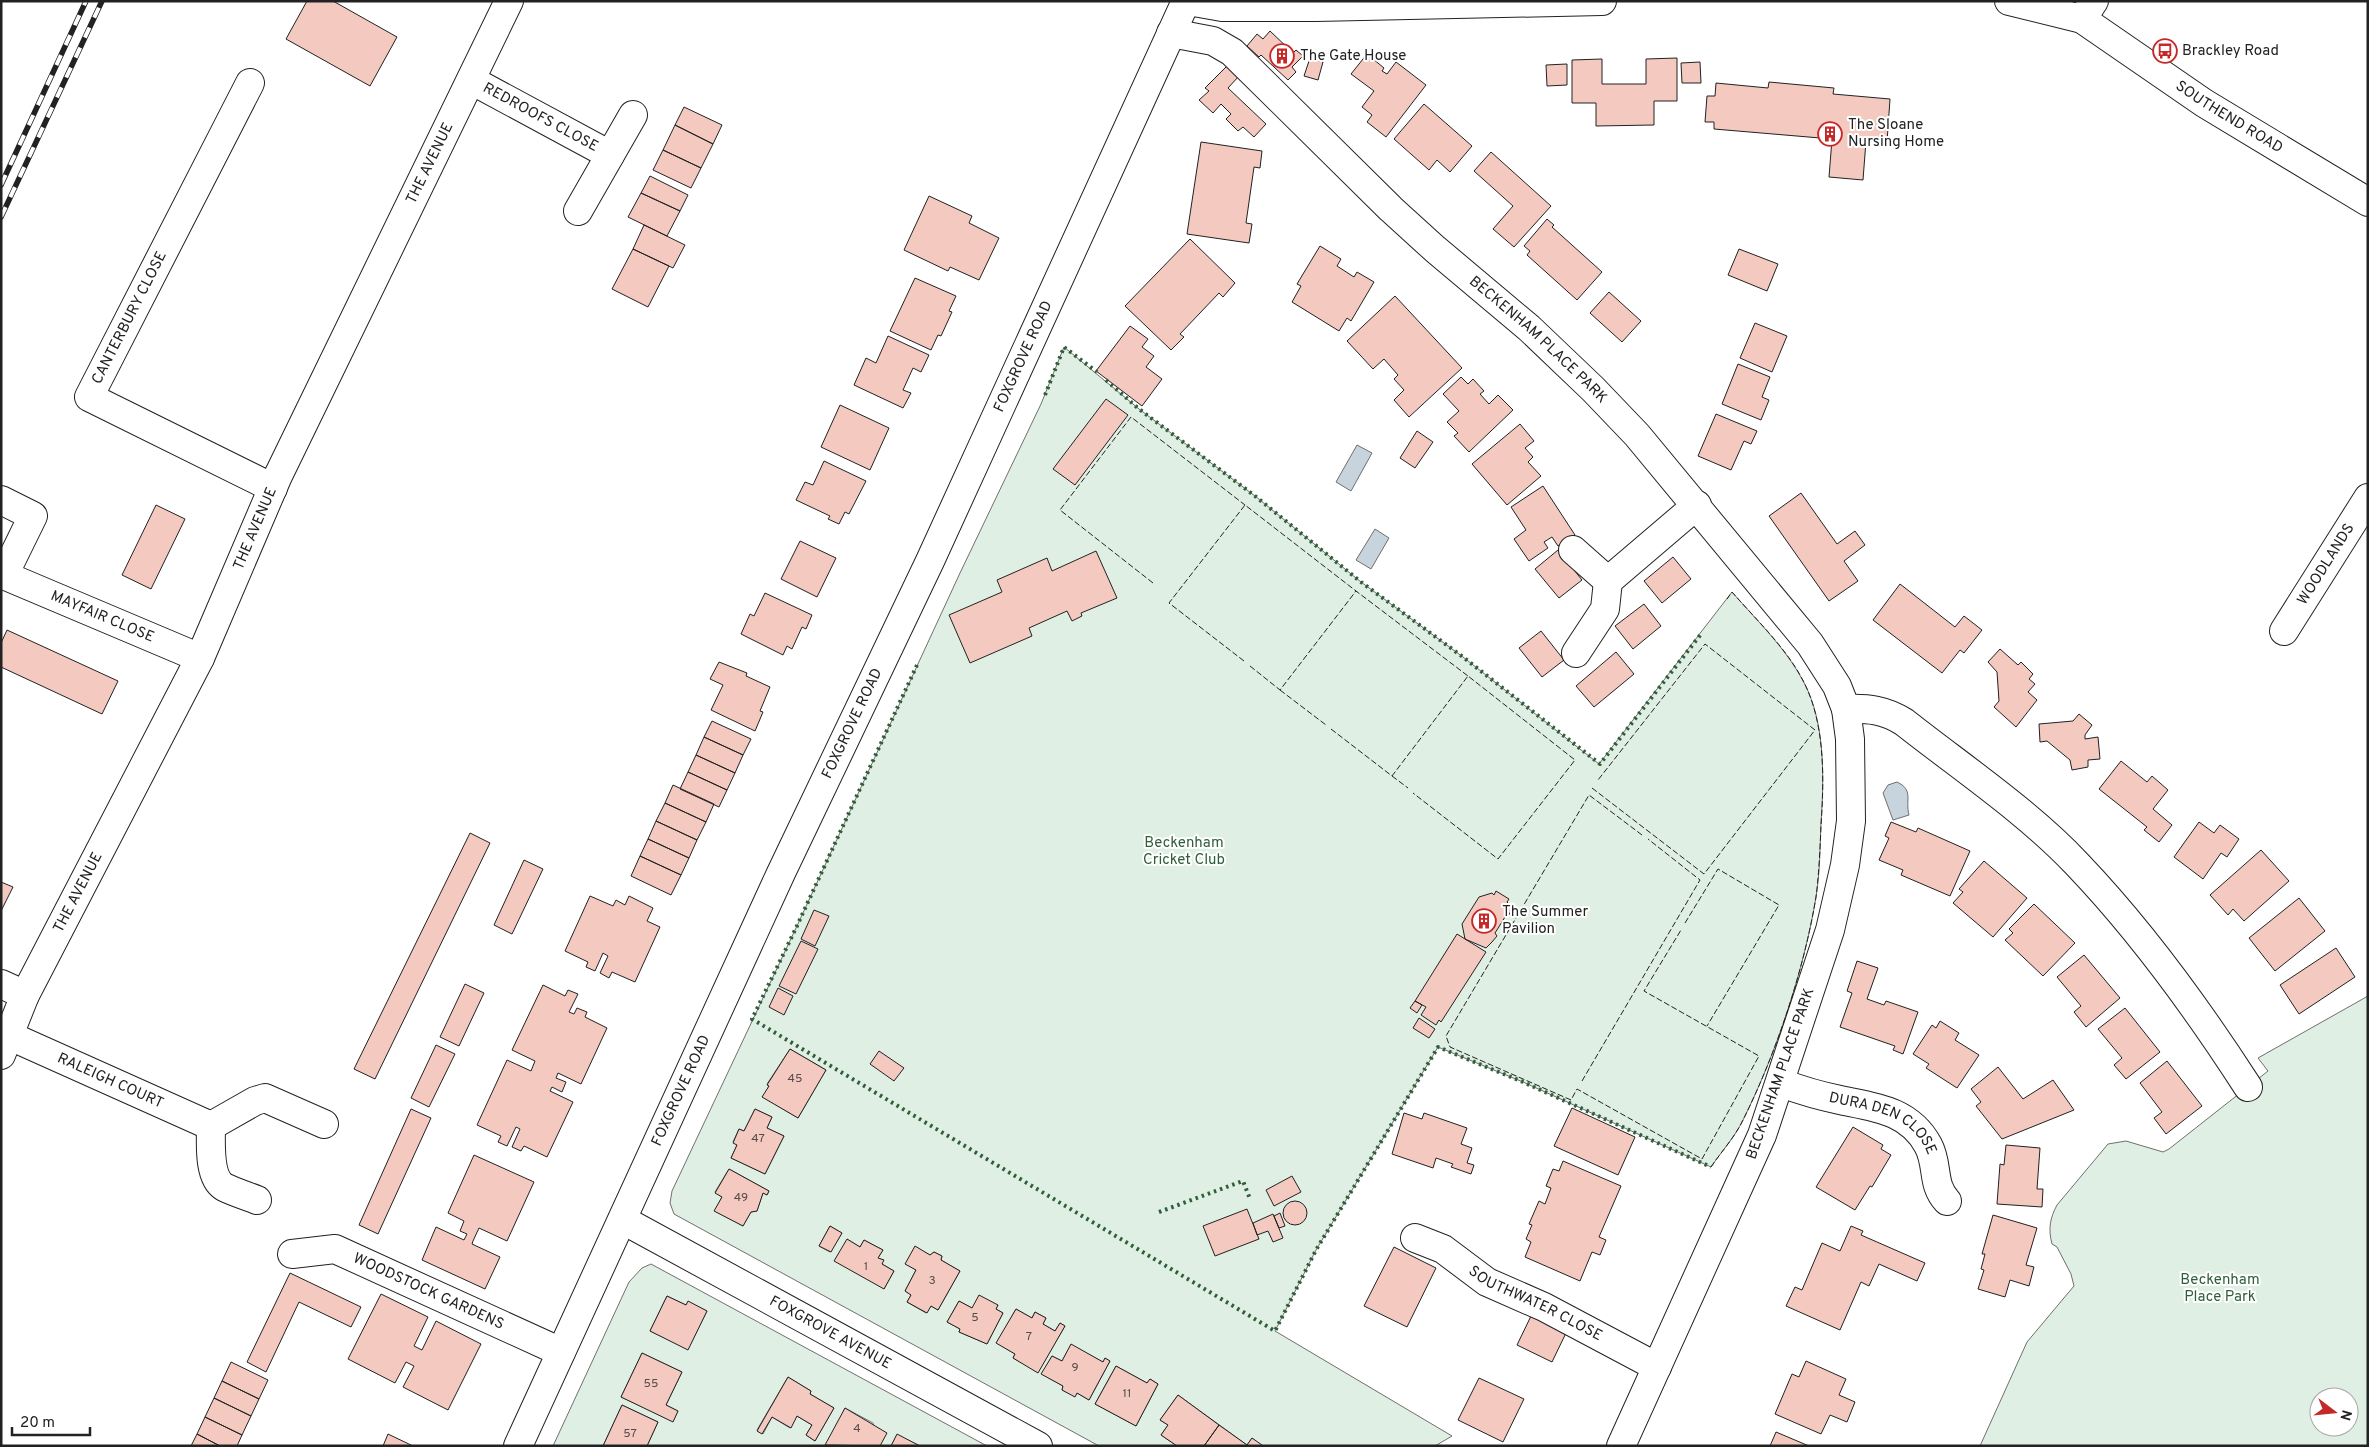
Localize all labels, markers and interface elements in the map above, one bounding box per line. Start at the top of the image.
bus stop icon: Brackley Road [2152,38,2178,64]
place label: Brackley Road [2182,42,2279,61]
building icon: The Gate House [1269,43,1295,69]
place label: The Gate House [1300,47,1406,66]
street label: SOUTHEND ROAD [2172,77,2286,158]
street label: REDROOFS CLOSE [479,79,602,156]
place label: The Sloane Nursing Home [1848,116,1944,152]
street label: THE AVENUE [402,120,458,207]
building icon: The Sloane Nursing Home [1817,121,1843,147]
street label: CANTERBURY CLOSE [88,248,172,388]
street label: BECKENHAM PLACE PARK [1465,272,1611,407]
street label: FOXGROVE ROAD [990,298,1057,415]
street label: THE AVENUE [229,484,281,573]
street label: WOODLANDS [2293,520,2359,609]
street label: MAYFAIR CLOSE [48,586,157,647]
street label: FOXGROVE ROAD [818,665,887,782]
park label: Beckenham Cricket Club [1143,834,1225,870]
street label: THE AVENUE [49,849,107,936]
place label: The Summer Pavilion [1502,903,1589,939]
building icon: The Summer Pavilion [1471,908,1497,934]
street label: BECKENHAM PLACE PARK [1743,986,1819,1162]
street label: FOXGROVE ROAD [647,1032,715,1149]
street label: RALEIGH COURT [54,1049,167,1113]
house number: 45 [788,1071,802,1087]
street label: DURA DEN CLOSE [1827,1088,1941,1157]
house number: 47 [751,1131,765,1147]
house number: 49 [734,1190,748,1206]
street label: WOODSTOCK GARDENS [350,1249,507,1334]
house number: 1 [864,1259,868,1275]
street label: SOUTHWATER CLOSE [1465,1262,1605,1346]
park label: Beckenham Place Park [2180,1271,2260,1307]
house number: 3 [928,1273,936,1289]
street label: FOXGROVE AVENUE [766,1292,895,1374]
house number: 5 [971,1310,979,1326]
house number: 7 [1026,1329,1032,1345]
house number: 9 [1071,1360,1079,1376]
house number: 55 [644,1376,658,1392]
house number: 11 [1123,1386,1131,1402]
north arrow [2309,1387,2359,1437]
scale bar [12,1404,90,1436]
text: N [2335,1408,2355,1422]
text: 20 m [20,1414,55,1433]
house number: 4 [853,1421,861,1437]
house number: 57 [623,1426,637,1442]

